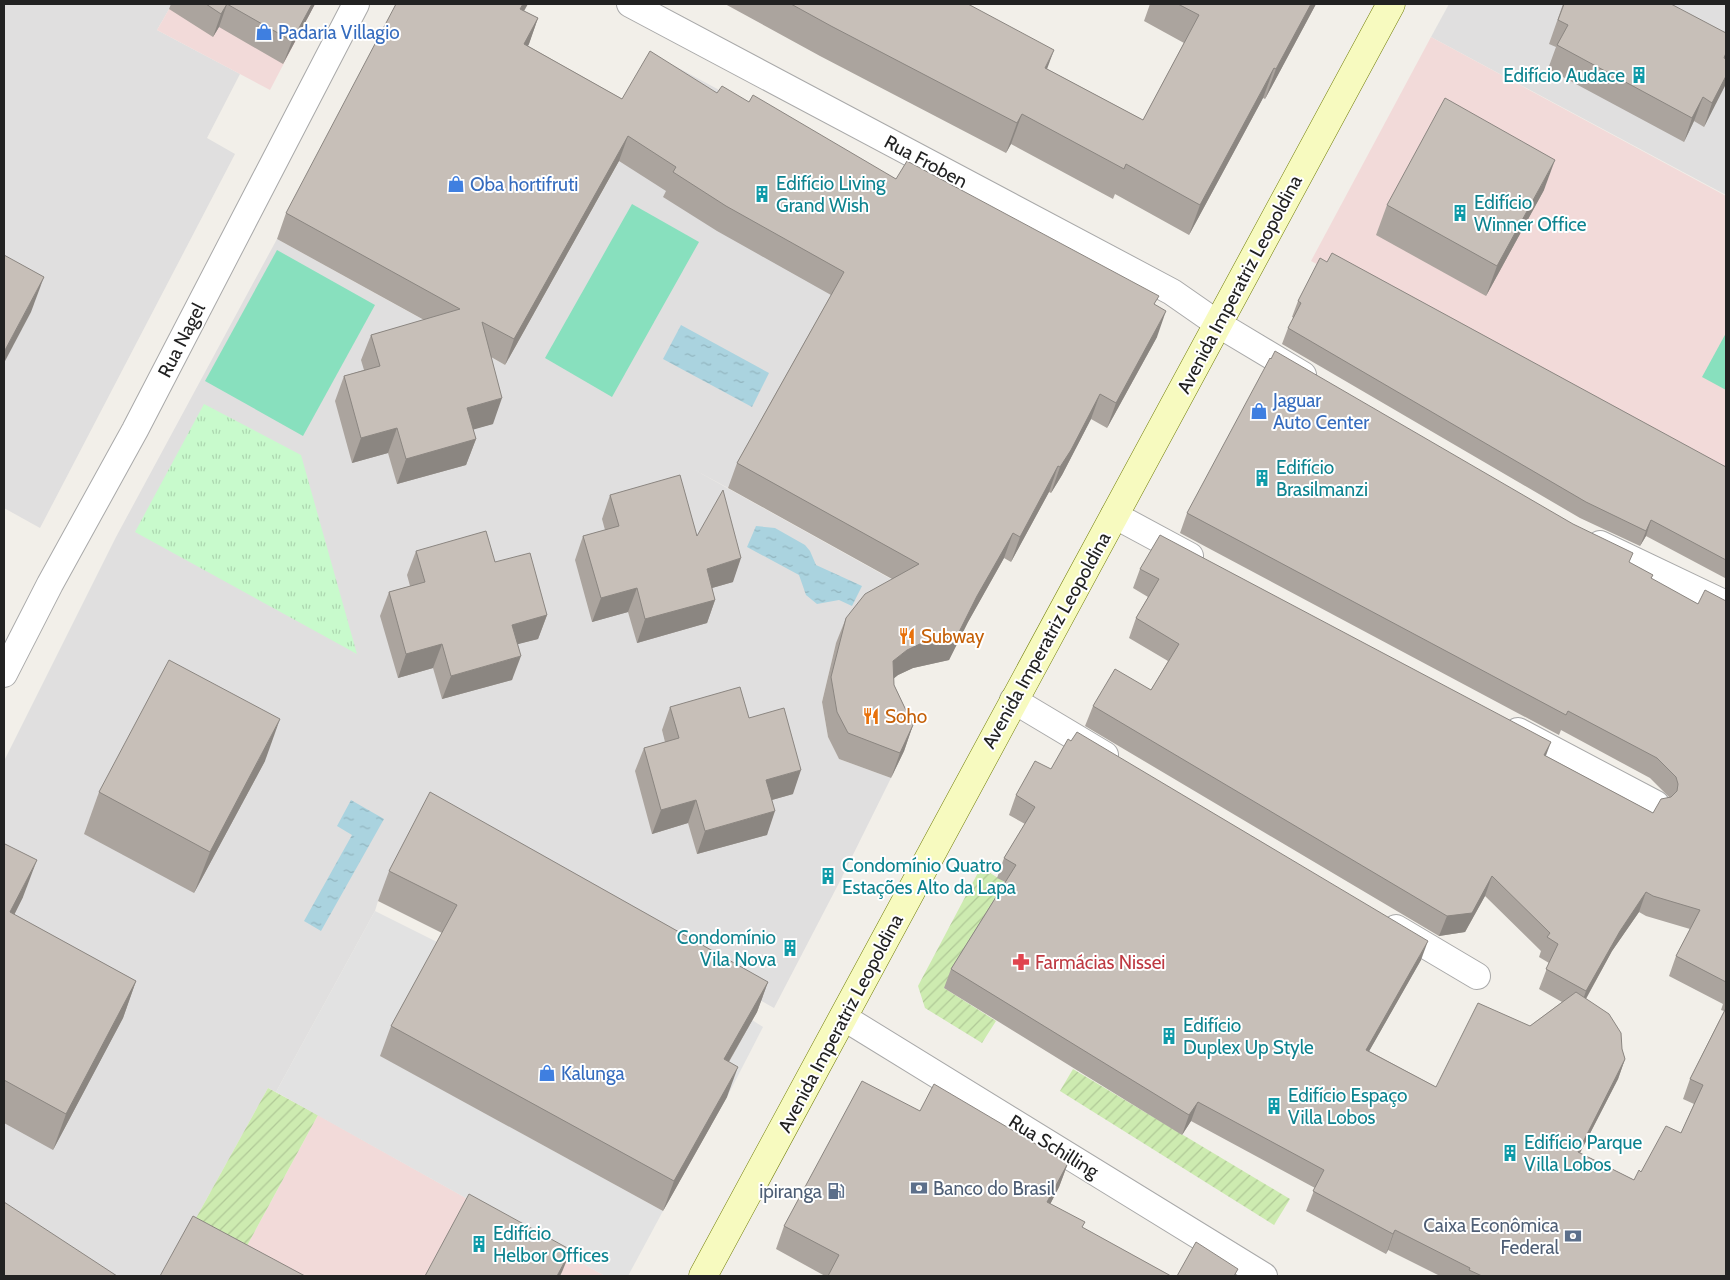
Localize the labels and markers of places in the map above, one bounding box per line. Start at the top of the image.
place label: Padaria Villagio [278,21,400,44]
shop icon: Padaria Villagio [254,22,274,42]
place label: Edifício Audace [1503,64,1625,87]
building icon: Edifício Audace [1629,65,1649,85]
place label: Edifício Living Grand Wish [776,172,886,217]
place label: Oba hortifruti [470,173,578,196]
shop icon: Oba hortifruti [446,174,466,194]
building icon: Edifício Living Grand Wish [752,184,772,204]
place label: Edifício Winner Office [1474,191,1587,236]
building icon: Edifício Winner Office [1450,203,1470,223]
place label: Jaguar Auto Center [1272,389,1369,434]
shop icon: Jaguar Auto Center [1249,401,1269,421]
place label: Edifício Brasilmanzi [1276,456,1368,501]
building icon: Edifício Brasilmanzi [1252,468,1272,488]
place label: Subway [921,625,985,648]
restaurant icon: Subway [897,626,917,646]
place label: Soho [885,705,927,728]
restaurant icon: Soho [861,706,881,726]
place label: Condomínio Quatro Estações Alto da Lapa [842,854,1016,899]
building icon: Condomínio Quatro Estações Alto da Lapa [818,866,838,886]
place label: Condomínio Vila Nova [677,926,776,971]
building icon: Condomínio Vila Nova [780,938,800,958]
place label: Farmácias Nissei [1035,951,1165,974]
pharmacy icon: Farmácias Nissei [1011,952,1031,972]
place label: Edifício Duplex Up Style [1183,1014,1314,1059]
building icon: Edifício Duplex Up Style [1159,1026,1179,1046]
place label: Kalunga [561,1062,625,1085]
shop icon: Kalunga [537,1063,557,1083]
place label: Edifício Espaço Villa Lobos [1288,1084,1407,1129]
building icon: Edifício Espaço Villa Lobos [1264,1096,1284,1116]
place label: Edifício Parque Villa Lobos [1524,1131,1643,1176]
building icon: Edifício Parque Villa Lobos [1500,1143,1520,1163]
place label: Banco do Brasil [933,1177,1056,1200]
bank icon: Banco do Brasil [909,1178,929,1198]
place label: ipiranga [759,1180,822,1203]
fuel station icon: ipiranga [826,1181,846,1201]
place label: Caixa Econômica Federal [1423,1214,1560,1259]
place label: Edifício Helbor Offices [493,1222,609,1267]
bank icon: Caixa Econômica Federal [1563,1226,1583,1246]
building icon: Edifício Helbor Offices [469,1234,489,1254]

